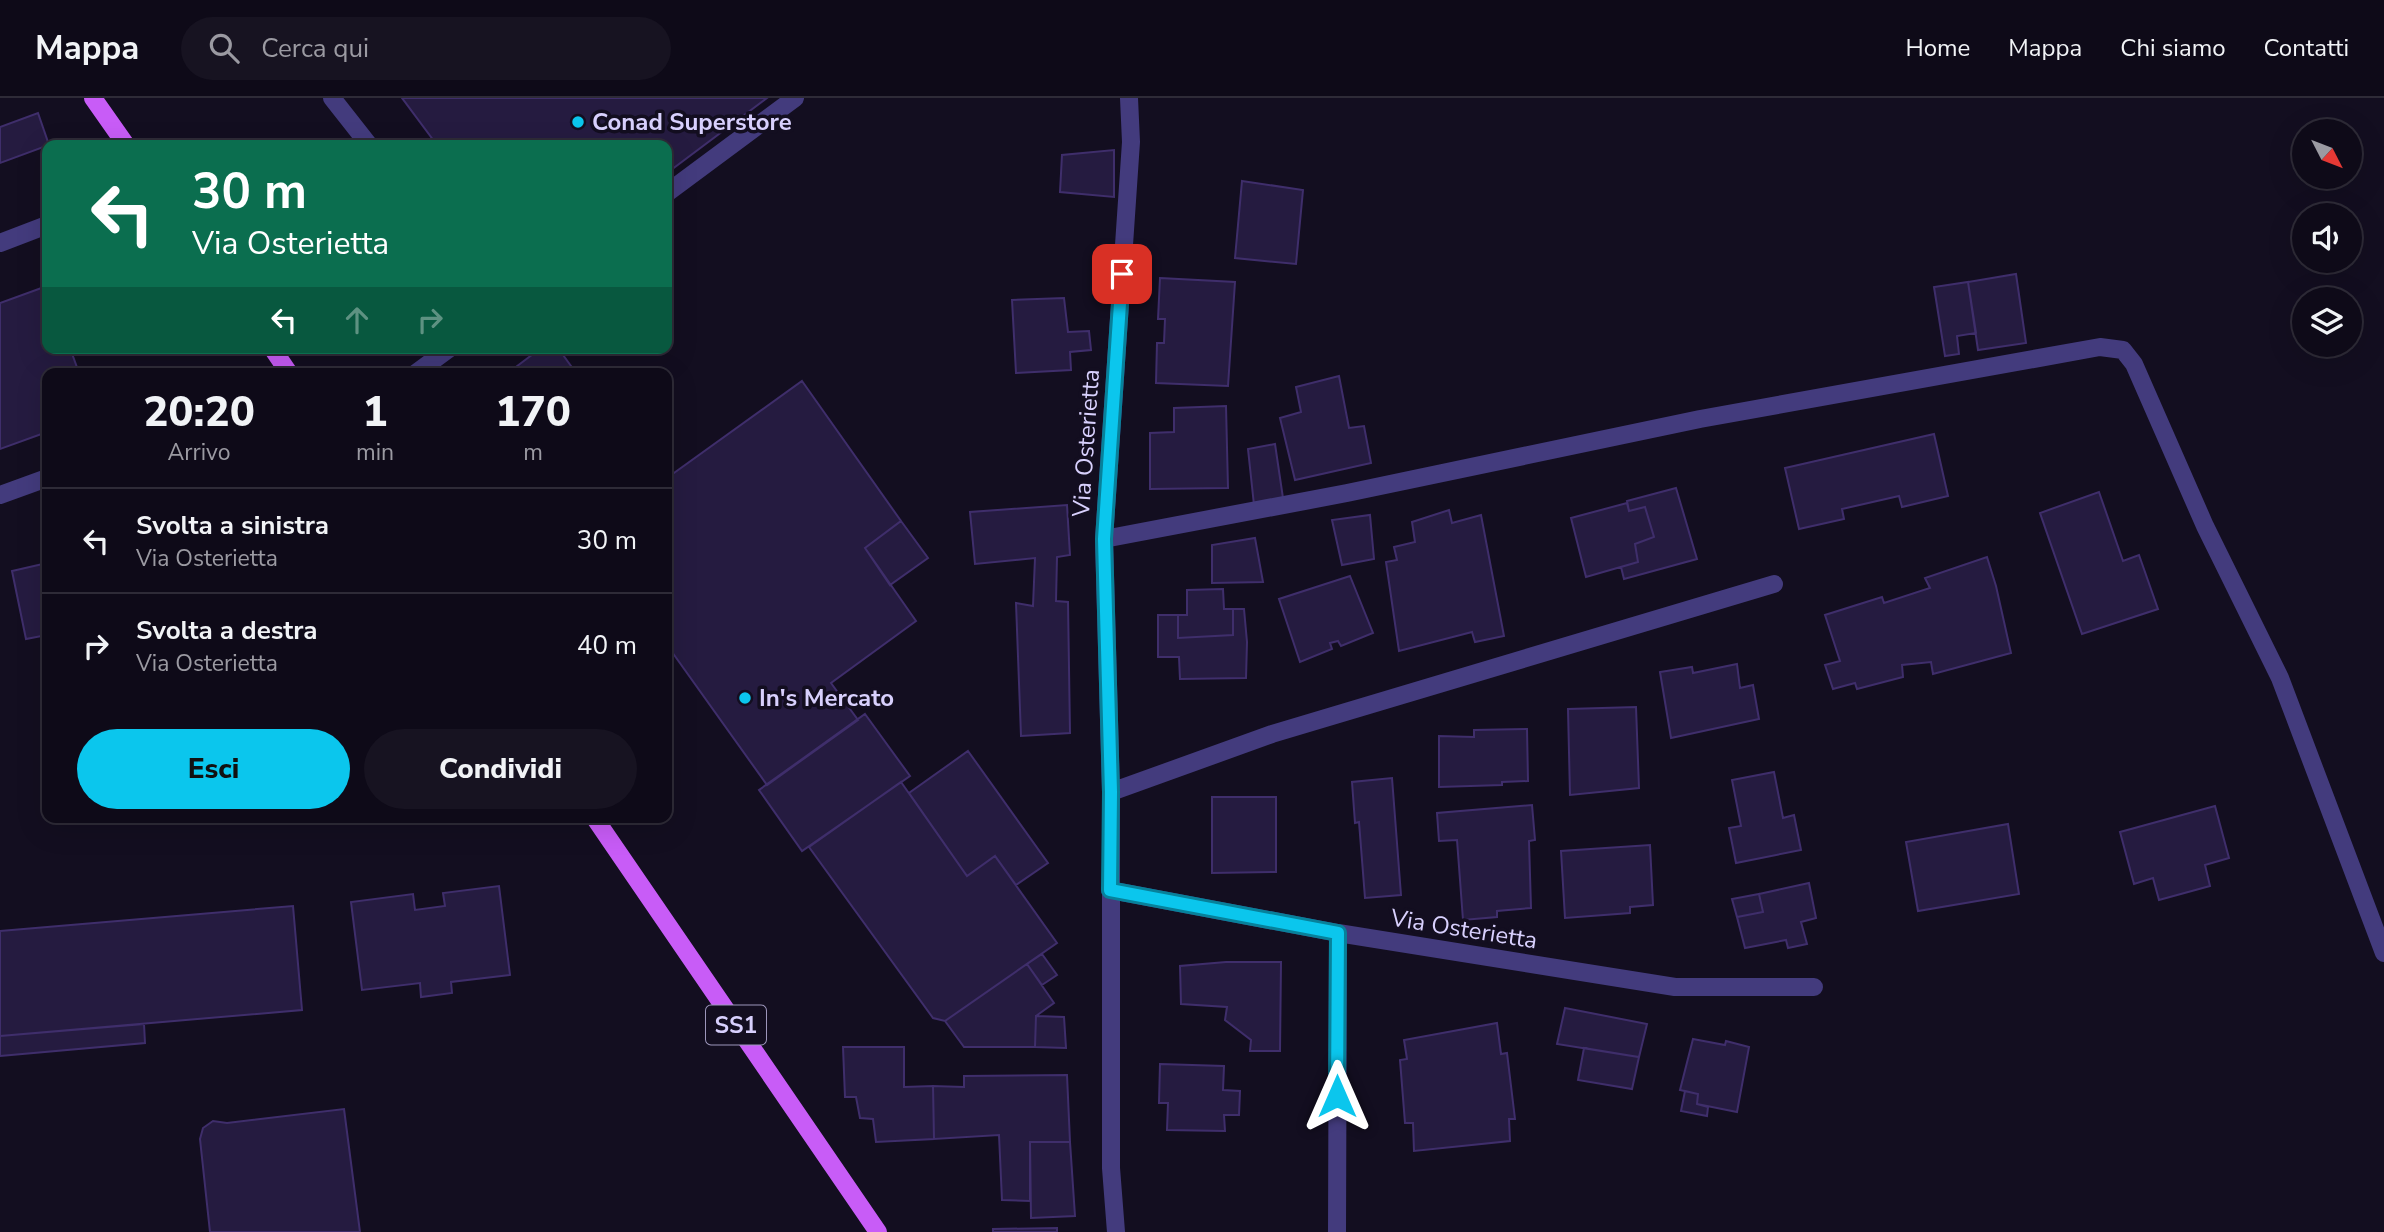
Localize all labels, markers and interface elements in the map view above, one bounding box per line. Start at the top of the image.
search box [181,17,671,80]
text: Mappa [35,26,139,71]
icon: search [205,29,243,67]
text: Cerca qui [261,31,369,66]
text: Home [1905,32,1970,64]
text: Mappa [2008,32,2082,64]
text: Chi siamo [2120,32,2226,64]
text: Contatti [2264,32,2349,64]
place label: Conad Superstore [592,106,792,138]
marker: Conad Superstore [570,114,586,130]
north arrow [2292,119,2362,189]
map controls [2292,119,2362,357]
text: 30 m [192,158,307,225]
icon: left [77,168,168,259]
button: sound [2292,203,2362,273]
text: Via Osterietta [192,222,389,265]
pin [1092,244,1152,304]
icon: arrive [1103,255,1141,293]
button: layers [2292,287,2362,357]
icon: left [265,301,303,339]
icon: ahead [338,301,376,339]
icon: right [411,301,449,339]
street label: Via Osterietta [1065,368,1107,519]
text: 20:20 [143,384,255,441]
text: 1 [362,384,388,441]
text: 170 [495,384,571,441]
text: Arrivo [167,437,231,468]
text: min [356,437,394,468]
text: m [523,437,543,468]
text: Svolta a sinistra [136,508,329,543]
icon: left [77,522,115,560]
text: 30 m [577,523,637,558]
text: Via Osterietta [136,543,278,574]
text: Svolta a destra [136,613,318,648]
icon: right [77,627,115,665]
text: 40 m [577,628,637,663]
text: Via Osterietta [136,648,278,679]
place label: In's Mercato [759,682,894,714]
marker: In's Mercato [737,690,753,706]
button: Esci [77,729,350,809]
button: Condividi [364,729,637,809]
street label: Via Osterietta [1387,901,1540,956]
road number: SS1 [706,1006,766,1044]
position arrow [1300,1059,1374,1133]

